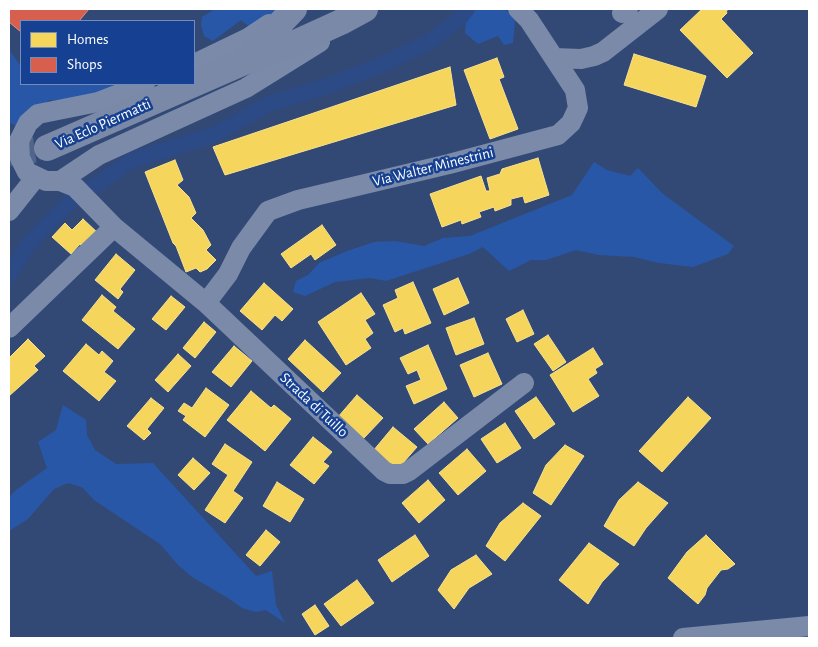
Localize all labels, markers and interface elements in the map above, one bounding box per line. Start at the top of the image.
legend [20,20,195,85]
text: Homes [67,32,109,47]
text: Shops [67,57,102,72]
street label: Via Eclo Piermatti [52,95,154,153]
street label: Via Walter Minestrini [371,143,495,191]
street label: Strada di Tuillo [276,369,352,441]

